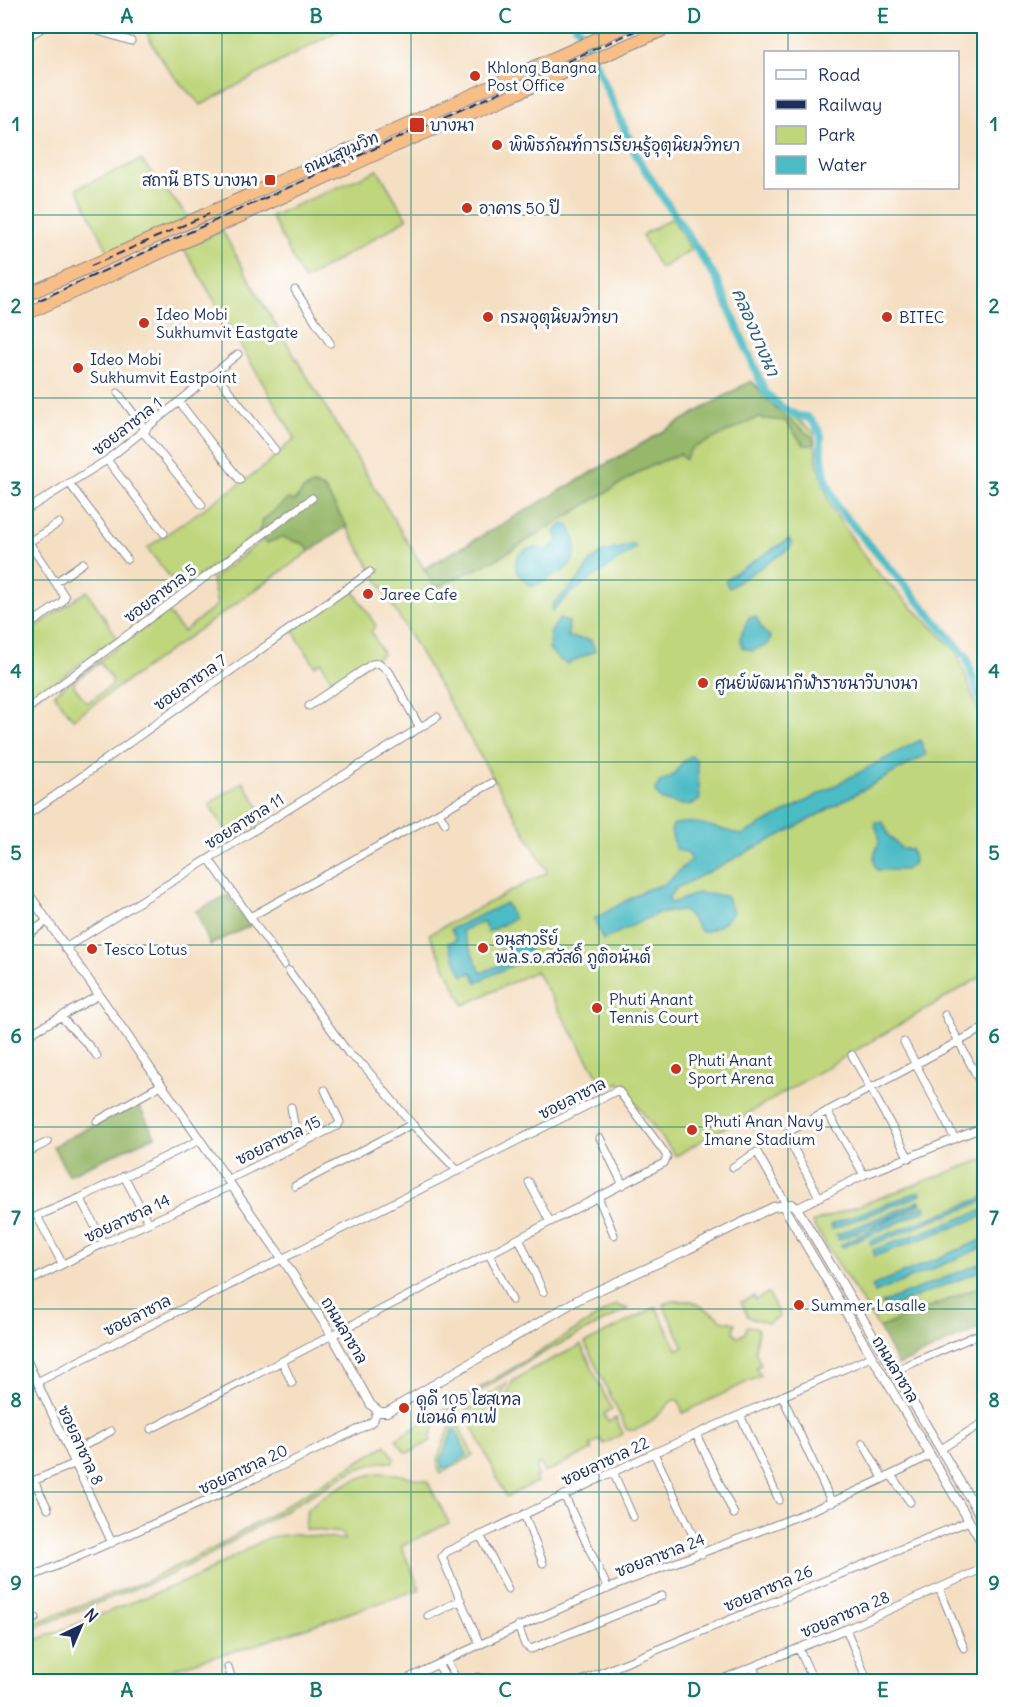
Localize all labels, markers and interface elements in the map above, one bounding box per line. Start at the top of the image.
text: A [121,3,134,28]
text: B [309,3,323,28]
text: C [498,3,512,28]
text: D [687,3,701,28]
text: E [877,3,889,28]
legend [764,51,959,189]
place label: Khlong Bangna Post Office [487,57,597,95]
text: Road [818,63,861,86]
marker: Khlong Bangna Post Office [468,69,482,83]
text: Railway [818,93,882,116]
text: 1 [12,111,20,136]
text: 1 [990,111,998,136]
place label: บางนา [430,115,474,135]
marker: บางนา [408,116,426,134]
text: Park [818,123,855,146]
street label: ถนนสุขุมวิท [300,127,383,180]
place label: พิพิธภัณฑ์การเรียนรู้อุตุนิยมวิทยา [509,134,740,158]
marker: พิพิธภัณฑ์การเรียนรู้อุตุนิยมวิทยา [490,138,504,152]
text: Water [818,153,868,176]
place label: สถานี BTS บางนา [142,170,258,190]
marker: สถานี BTS บางนา [263,173,277,187]
place label: อาคาร 50 ปี [479,198,560,218]
marker: อาคาร 50 ปี [460,201,474,215]
water label: คลองบางนา [727,285,785,381]
text: 2 [11,293,22,318]
text: 2 [989,293,1000,318]
place label: Ideo Mobi Sukhumvit Eastgate [156,304,298,342]
place label: กรมอุตุนิยมวิทยา [500,307,619,330]
place label: BITEC [899,307,944,327]
marker: กรมอุตุนิยมวิทยา [481,310,495,324]
marker: BITEC [880,310,894,324]
marker: Ideo Mobi Sukhumvit Eastgate [137,316,151,330]
place label: Ideo Mobi Sukhumvit Eastpoint [90,349,237,387]
marker: Ideo Mobi Sukhumvit Eastpoint [71,361,85,375]
street label: ซอยลาซาล 1 [88,393,166,459]
text: 3 [10,476,22,501]
text: 3 [988,476,1000,501]
street label: ซอยลาซาล 5 [120,559,200,627]
place label: Jaree Cafe [380,584,457,604]
marker: Jaree Cafe [361,587,375,601]
street label: ซอยลาซาล 7 [150,649,230,714]
text: 4 [10,658,22,683]
text: 4 [988,658,1000,683]
place label: ศูนย์พัฒนากีฬาราชนาวีบางนา [715,672,918,696]
marker: ศูนย์พัฒนากีฬาราชนาวีบางนา [696,676,710,690]
street label: ซอยลาซาล 11 [201,789,287,853]
text: 5 [10,840,22,865]
text: 5 [988,840,1000,865]
place label: อนุสาวรีย์ พล.ร.อ.สวัสดิ์ ภูติอนันต์ [495,928,651,970]
place label: Tesco Lotus [104,939,187,959]
marker: อนุสาวรีย์ พล.ร.อ.สวัสดิ์ ภูติอนันต์ [476,941,490,955]
marker: Tesco Lotus [85,942,99,956]
place label: Phuti Anant Tennis Court [609,989,699,1027]
marker: Phuti Anant Tennis Court [590,1001,604,1015]
text: 6 [10,1023,22,1048]
text: 6 [988,1023,1000,1048]
place label: Phuti Anant Sport Arena [688,1050,774,1088]
marker: Phuti Anant Sport Arena [669,1062,683,1076]
street label: ซอยลาซาล [535,1073,609,1123]
street label: ซอยลาซาล 15 [232,1111,324,1169]
place label: Phuti Anan Navy Imane Stadium [704,1111,824,1149]
marker: Phuti Anan Navy Imane Stadium [685,1123,699,1137]
street label: ซอยลาซาล 14 [81,1189,173,1247]
text: 7 [11,1205,21,1230]
text: 7 [989,1205,999,1230]
street label: ซอยลาซาล [100,1290,174,1340]
street label: ถนนลาซาล [317,1293,373,1367]
place label: Summer Lasalle [811,1295,926,1315]
marker: Summer Lasalle [792,1298,806,1312]
street label: ถนนลาซาล [868,1332,924,1406]
text: 8 [10,1387,22,1412]
text: 8 [988,1387,1000,1412]
place label: ดูดี 105 โฮสเทล แอนด์ คาเฟ่ [416,1388,521,1427]
marker: ดูดี 105 โฮสเทล แอนด์ คาเฟ่ [397,1401,411,1415]
street label: ซอยลาซาล 8 [54,1402,108,1488]
street label: ซอยลาซาล 22 [558,1432,652,1490]
street label: ซอยลาซาล 20 [195,1440,291,1498]
street label: ซอยลาซาล 24 [612,1529,708,1581]
street label: ซอยลาซาล 26 [721,1560,815,1616]
text: 9 [10,1570,22,1595]
text: 9 [988,1570,1000,1595]
street label: ซอยลาซาล 28 [798,1586,892,1642]
north arrow [51,1596,111,1656]
text: N [80,1604,102,1626]
text: A [121,1677,134,1702]
text: B [309,1677,323,1702]
text: C [498,1677,512,1702]
text: D [687,1677,701,1702]
text: E [877,1677,889,1702]

